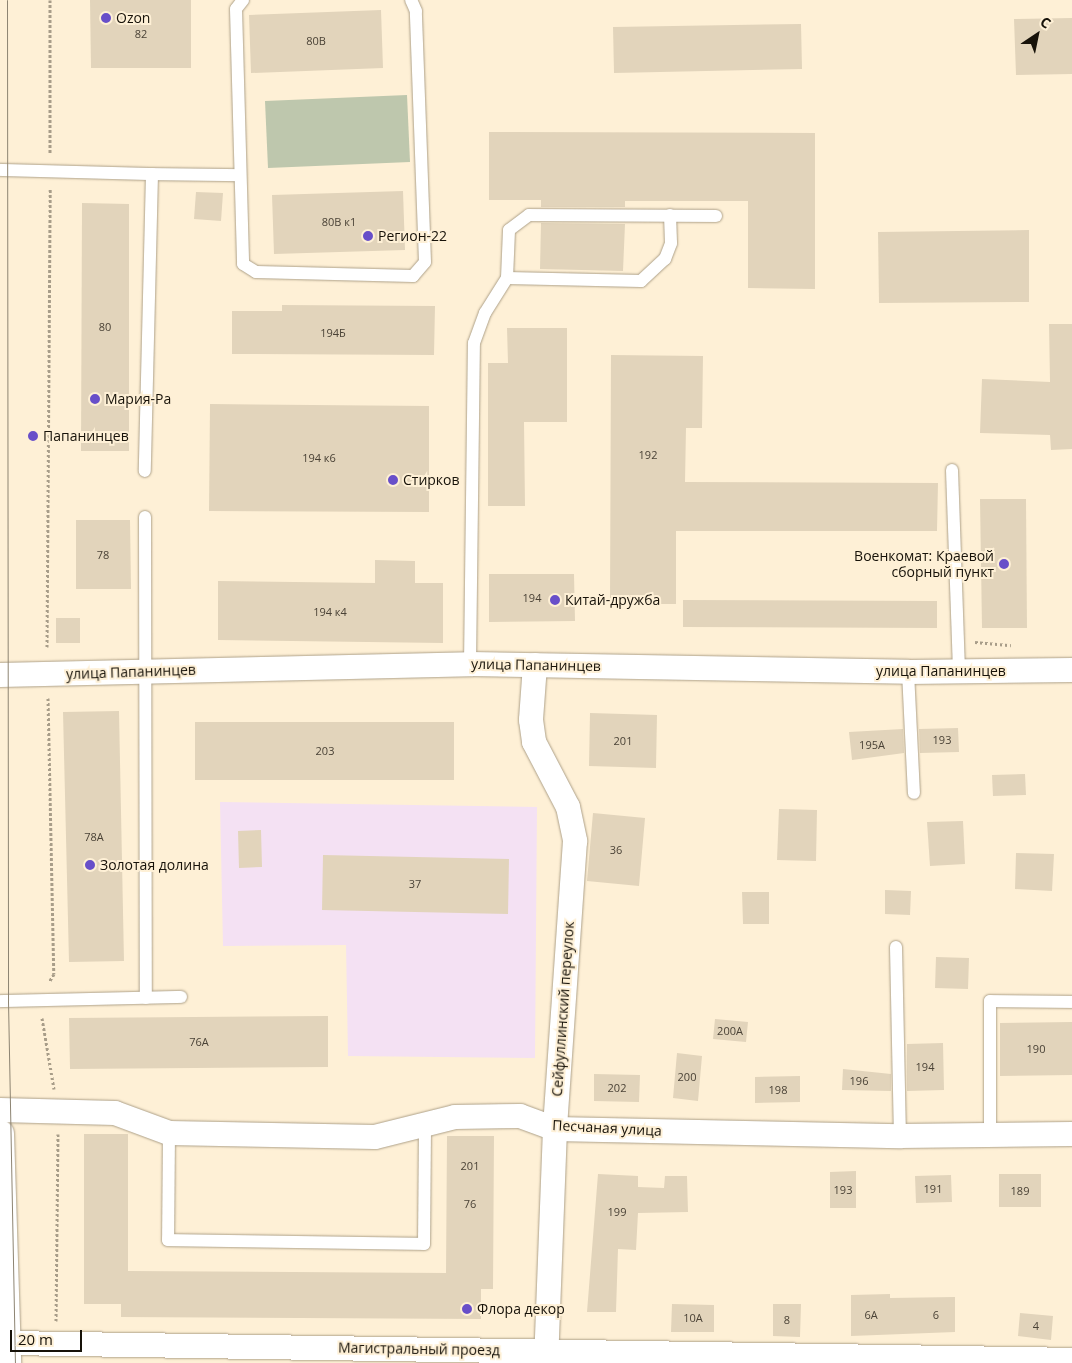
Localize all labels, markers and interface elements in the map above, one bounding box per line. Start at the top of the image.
place label: Ozon [116,10,150,26]
north arrow [1012,10,1062,60]
marker: Ozon [100,12,112,24]
text: С [1037,12,1055,33]
house number: 82 [135,27,147,41]
house number: 80В [306,34,326,48]
house number: 80В к1 [322,215,356,229]
place label: Регион-22 [378,228,447,244]
marker: Регион-22 [362,230,374,242]
house number: 80 [99,320,111,334]
house number: 194Б [320,326,346,340]
place label: Мария-Ра [105,391,171,407]
marker: Мария-Ра [89,393,101,405]
place label: Папанинцев [43,428,129,444]
marker: Папанинцев [27,430,39,442]
house number: 192 [639,448,657,462]
house number: 194 к6 [302,451,336,465]
place label: Стирков [403,472,460,488]
marker: Стирков [387,474,399,486]
house number: 78 [97,548,109,562]
place label: Военкомат: Краевой сборный пункт [854,548,994,580]
marker: Военкомат: Краевой сборный пункт [998,558,1010,570]
house number: 194 [523,591,541,605]
place label: Китай-дружба [565,592,660,608]
marker: Китай-дружба [549,594,561,606]
house number: 194 к4 [313,605,347,619]
street label: улица Папанинцев [471,655,601,675]
street label: улица Папанинцев [66,661,196,683]
street label: улица Папанинцев [876,663,1006,679]
house number: 193 [933,733,951,747]
house number: 201 [614,734,632,748]
house number: 195А [859,738,885,752]
house number: 203 [316,744,334,758]
house number: 78А [84,830,104,844]
house number: 36 [610,843,622,857]
place label: Золотая долина [100,857,209,873]
marker: Золотая долина [84,859,96,871]
house number: 37 [409,877,421,891]
street label: Сейфуллинский переулок [549,921,577,1097]
house number: 200А [717,1024,743,1038]
house number: 76А [189,1035,209,1049]
house number: 190 [1027,1042,1045,1056]
house number: 194 [916,1060,934,1074]
house number: 200 [678,1070,696,1084]
house number: 196 [850,1074,868,1088]
house number: 202 [608,1081,626,1095]
house number: 198 [769,1083,787,1097]
street label: Песчаная улица [552,1117,662,1139]
house number: 201 [461,1159,479,1173]
house number: 191 [924,1182,942,1196]
house number: 193 [834,1183,852,1197]
house number: 189 [1011,1184,1029,1198]
house number: 76 [464,1197,476,1211]
house number: 199 [608,1205,626,1219]
place label: Флора декор [477,1301,565,1317]
marker: Флора декор [461,1303,473,1315]
house number: 6А [864,1308,878,1322]
house number: 6 [933,1308,939,1322]
house number: 10А [683,1311,703,1325]
house number: 8 [784,1313,790,1327]
house number: 4 [1033,1319,1039,1333]
scale bar [12,1320,85,1352]
text: 20 m [18,1329,53,1349]
street label: Магистральный проезд [338,1339,500,1359]

